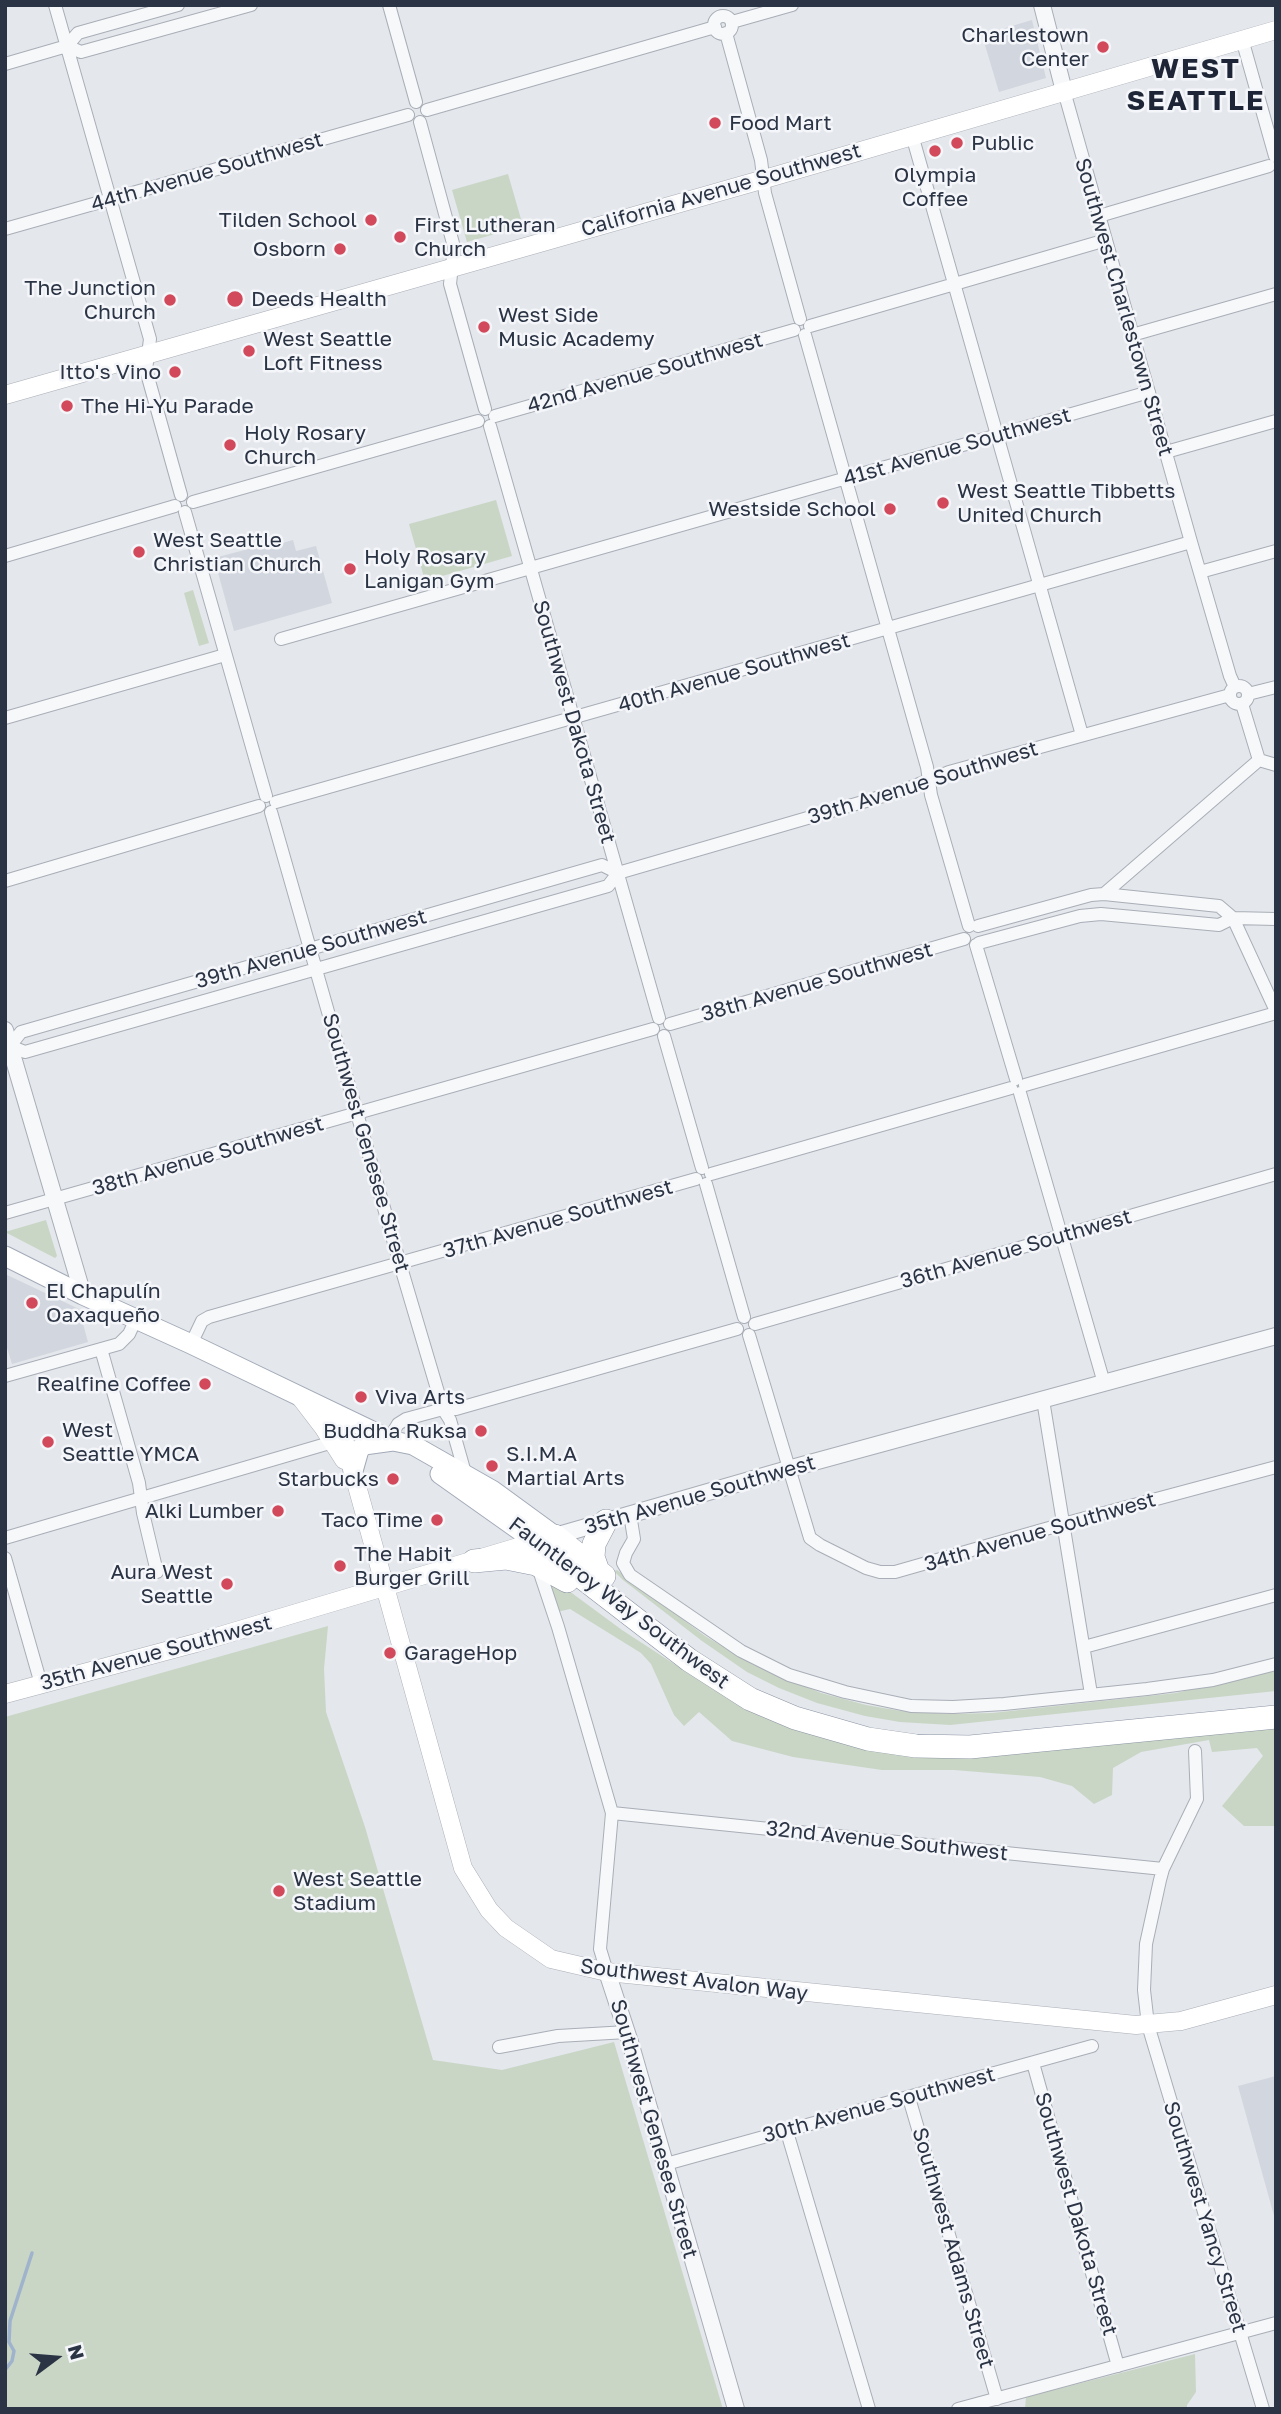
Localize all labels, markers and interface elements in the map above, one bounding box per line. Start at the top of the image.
place label: Charlestown Center [961,22,1089,72]
marker: Charlestown Center [1095,39,1111,55]
district label: WEST SEATTLE [1127,52,1265,118]
place label: Food Mart [729,110,832,136]
marker: Food Mart [707,115,723,131]
street label: 44th Avenue Southwest [88,127,326,217]
place label: Public [971,130,1034,156]
marker: Public [949,135,965,151]
street label: California Avenue Southwest [578,138,864,242]
marker: Olympia Coffee [927,143,943,159]
street label: Southwest Charlestown Street [1069,155,1179,459]
place label: Olympia Coffee [894,162,976,212]
place label: Tilden School [219,207,357,233]
marker: Tilden School [363,212,379,228]
place label: First Lutheran Church [414,212,556,262]
marker: First Lutheran Church [392,229,408,245]
place label: Osborn [253,236,326,262]
marker: Osborn [332,241,348,257]
place label: The Junction Church [24,275,156,325]
place label: Deeds Health [251,286,387,312]
marker: Deeds Health [225,289,245,309]
marker: The Junction Church [162,292,178,308]
place label: West Side Music Academy [498,302,654,352]
marker: West Side Music Academy [476,319,492,335]
place label: West Seattle Loft Fitness [263,326,392,376]
street label: 42nd Avenue Southwest [524,327,766,419]
marker: West Seattle Loft Fitness [241,343,257,359]
place label: Itto's Vino [59,359,161,385]
marker: Itto's Vino [167,364,183,380]
place label: The Hi-Yu Parade [81,393,254,419]
marker: The Hi-Yu Parade [59,398,75,414]
street label: 41st Avenue Southwest [840,402,1074,492]
place label: Holy Rosary Church [244,420,366,470]
marker: Holy Rosary Church [222,437,238,453]
place label: West Seattle Tibbetts United Church [957,478,1175,528]
marker: West Seattle Tibbetts United Church [935,495,951,511]
place label: Westside School [708,496,876,522]
marker: Westside School [882,501,898,517]
place label: West Seattle Christian Church [153,527,321,577]
marker: West Seattle Christian Church [131,544,147,560]
place label: Holy Rosary Lanigan Gym [364,544,495,594]
marker: Holy Rosary Lanigan Gym [342,561,358,577]
street label: Southwest Dakota Street [527,597,621,847]
street label: 40th Avenue Southwest [615,628,853,718]
street label: 39th Avenue Southwest [805,736,1041,830]
street label: 39th Avenue Southwest [193,904,429,994]
street label: 38th Avenue Southwest [698,937,936,1027]
street label: Southwest Genesee Street [317,1010,415,1276]
street label: 38th Avenue Southwest [89,1111,327,1201]
street label: 37th Avenue Southwest [440,1174,676,1264]
street label: 36th Avenue Southwest [898,1204,1134,1294]
place label: El Chapulín Oaxaqueño [46,1278,161,1328]
marker: El Chapulín Oaxaqueño [24,1295,40,1311]
place label: Realfine Coffee [37,1371,191,1397]
marker: Realfine Coffee [197,1376,213,1392]
place label: Viva Arts [375,1384,465,1410]
marker: Viva Arts [353,1389,369,1405]
place label: West Seattle YMCA [62,1417,199,1467]
place label: Buddha Ruksa [323,1418,467,1444]
marker: Buddha Ruksa [473,1423,489,1439]
marker: West Seattle YMCA [40,1434,56,1450]
place label: S.I.M.A Martial Arts [506,1441,625,1491]
street label: 35th Avenue Southwest [582,1450,818,1540]
marker: S.I.M.A Martial Arts [484,1458,500,1474]
place label: Starbucks [277,1466,379,1492]
marker: Starbucks [385,1471,401,1487]
street label: 34th Avenue Southwest [921,1487,1159,1577]
place label: Alki Lumber [145,1498,264,1524]
marker: Alki Lumber [270,1503,286,1519]
place label: Taco Time [321,1507,423,1533]
marker: Taco Time [429,1512,445,1528]
street label: Fauntleroy Way Southwest [504,1512,734,1694]
place label: The Habit Burger Grill [354,1541,469,1591]
marker: The Habit Burger Grill [332,1558,348,1574]
place label: Aura West Seattle [111,1559,213,1609]
marker: Aura West Seattle [219,1576,235,1592]
street label: 35th Avenue Southwest [37,1610,275,1696]
place label: GarageHop [404,1640,517,1666]
marker: GarageHop [382,1645,398,1661]
street label: 32nd Avenue Southwest [765,1816,1009,1866]
place label: West Seattle Stadium [293,1866,422,1916]
marker: West Seattle Stadium [271,1883,287,1899]
street label: Southwest Avalon Way [579,1954,809,2006]
street label: Southwest Genesee Street [605,1996,703,2262]
street label: 30th Avenue Southwest [760,2062,998,2148]
street label: Southwest Dakota Street [1029,2089,1123,2339]
street label: Southwest Yancy Street [1158,2098,1252,2336]
street label: Southwest Adams Street [907,2125,999,2371]
north arrow [21,2323,91,2393]
text: N [64,2342,90,2362]

